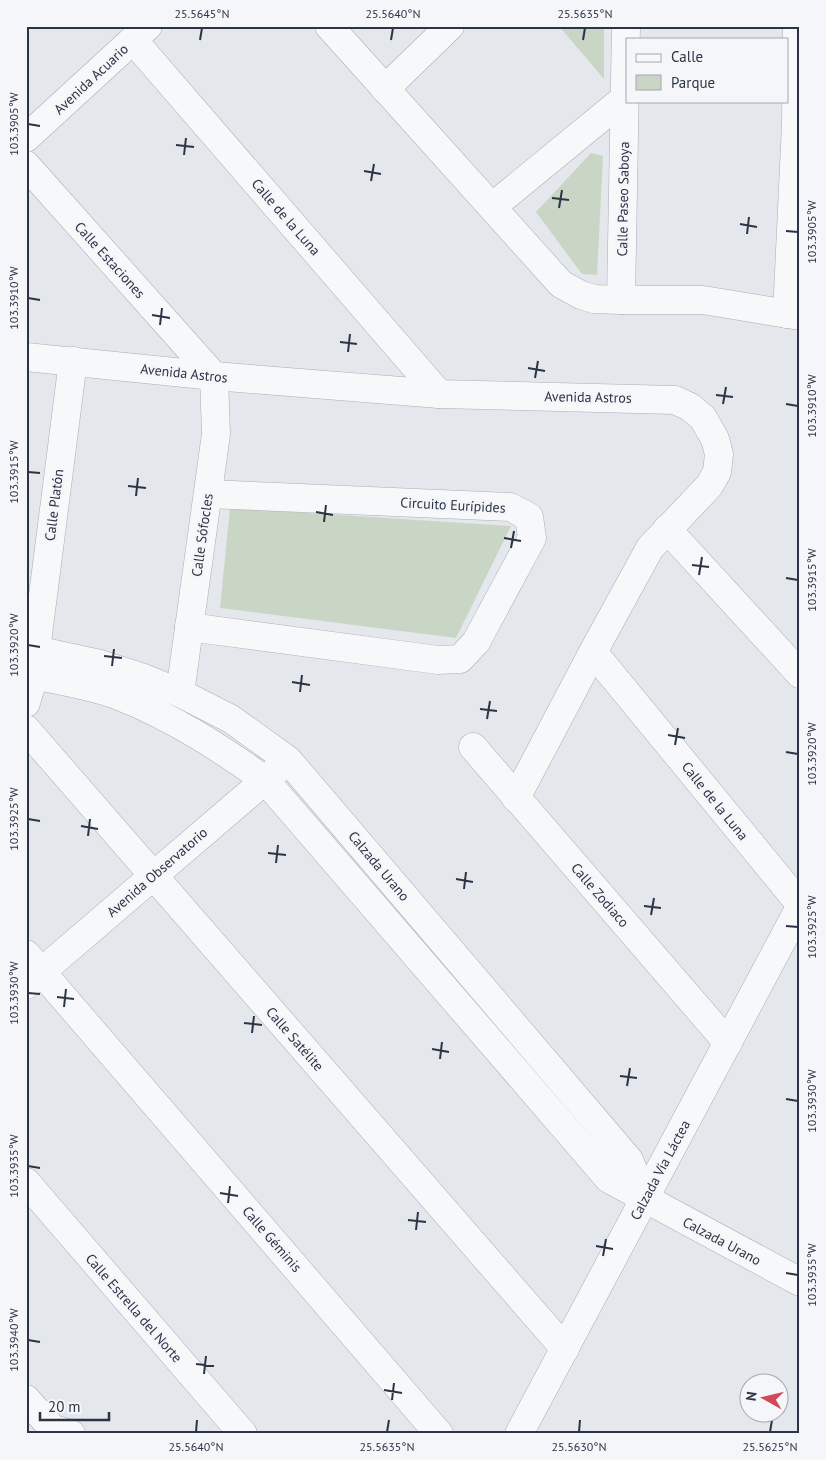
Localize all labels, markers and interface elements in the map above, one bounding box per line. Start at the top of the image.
text: 25.5645°N [175,6,229,21]
text: 25.5640°N [366,6,420,21]
text: 25.5635°N [558,6,612,21]
legend [626,38,788,102]
street label: Avenida Acuario [50,40,132,118]
text: Calle [671,47,703,66]
text: Parque [671,73,715,92]
text: 103.3905°W [6,92,21,156]
street label: Calle Paseo Saboya [613,141,633,257]
street label: Calle de la Luna [248,175,324,259]
text: 103.3905°W [804,200,819,264]
street label: Calle Estaciones [71,218,149,302]
text: 103.3910°W [6,266,21,330]
street label: Avenida Astros [140,359,229,387]
text: 103.3910°W [804,374,819,438]
street label: Avenida Astros [544,387,632,407]
text: 103.3915°W [6,440,21,504]
street label: Calle Platón [41,468,67,542]
street label: Calle Sófocles [187,492,217,578]
street label: Circuito Eurípides [400,493,506,517]
text: 103.3915°W [804,548,819,612]
text: 103.3920°W [6,613,21,677]
text: 103.3920°W [804,722,819,786]
street label: Calle de la Luna [678,758,752,844]
text: 103.3925°W [6,787,21,851]
street label: Avenida Observatorio [103,823,211,921]
street label: Calzada Urano [344,827,414,905]
street label: Calle Zodiaco [567,859,633,931]
text: 103.3925°W [804,895,819,959]
text: 103.3930°W [6,961,21,1025]
street label: Calle Satélite [262,1003,328,1075]
text: 103.3930°W [804,1069,819,1133]
street label: Calzada Vía Láctea [626,1117,694,1223]
text: 103.3935°W [6,1134,21,1198]
street label: Calle Géminis [238,1202,306,1276]
street label: Calzada Urano [680,1213,764,1269]
text: 103.3935°W [804,1243,819,1307]
street label: Calle Estrella del Norte [82,1250,186,1366]
text: 103.3940°W [6,1308,21,1372]
north arrow [738,1372,788,1422]
scale bar [40,1390,109,1422]
text: N [742,1390,761,1402]
text: 20 m [48,1397,81,1416]
text: 25.5640°N [169,1439,223,1454]
text: 25.5635°N [360,1439,414,1454]
text: 25.5630°N [552,1439,606,1454]
text: 25.5625°N [743,1439,797,1454]

